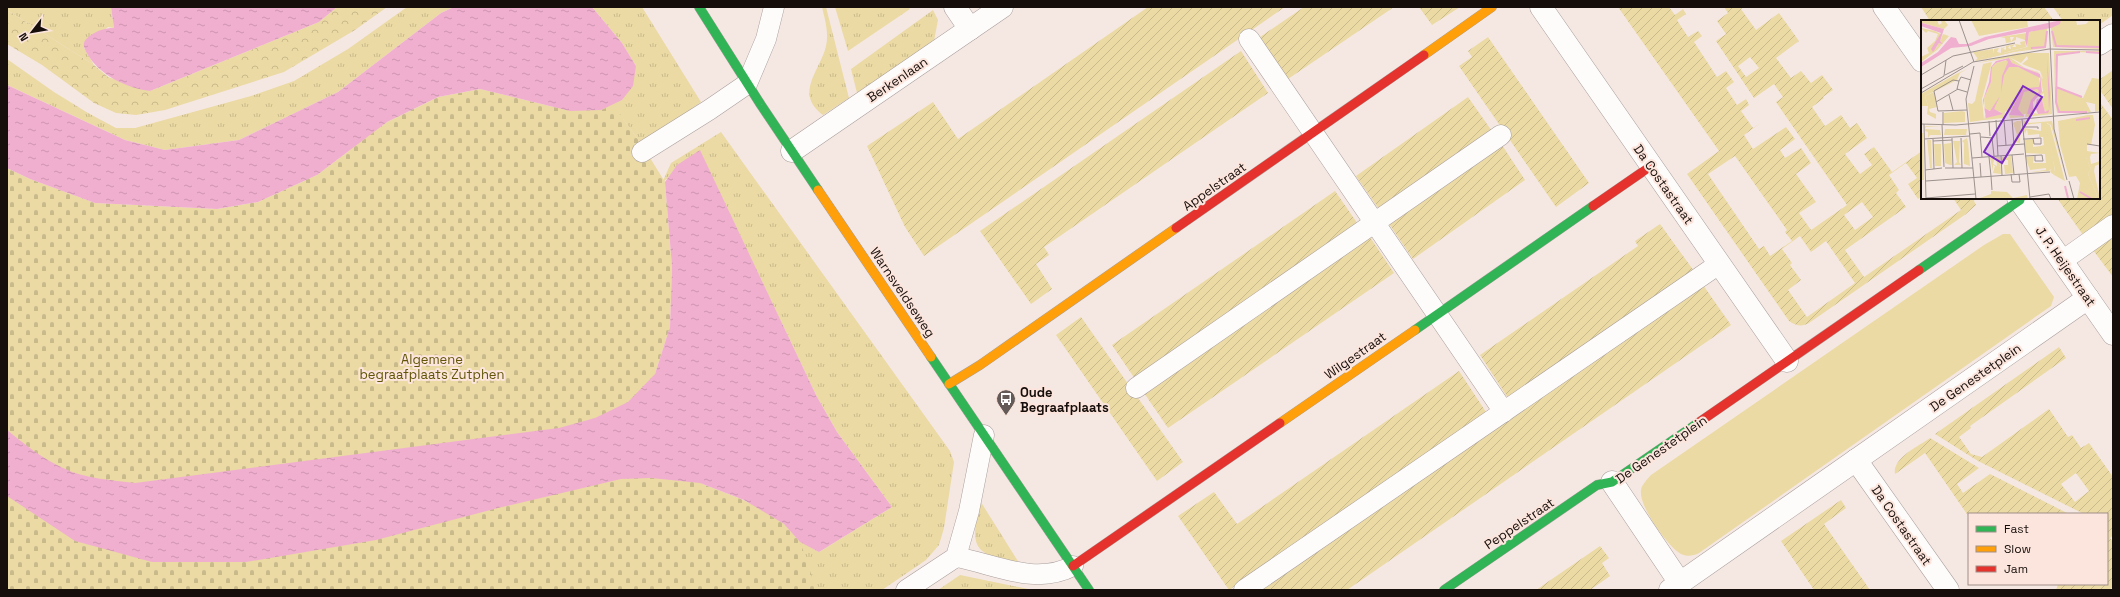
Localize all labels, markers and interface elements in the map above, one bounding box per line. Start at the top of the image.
north arrow [12,12,52,52]
inset map [1921,20,2100,199]
text: N [16,30,31,44]
street label: Berkenlaan [864,53,931,106]
street label: Da Costastraat [1630,141,1697,228]
street label: Appelstraat [1179,158,1249,215]
street label: J. P. Heijestraat [2032,223,2100,310]
street label: Warnsveldseweg [866,244,939,341]
street label: Wilgestraat [1321,328,1390,383]
street label: De Genestetplein [1926,340,2024,415]
park label: Algemene begraafplaats Zutphen [359,351,505,383]
place label: Oude Begraafplaats [1020,384,1109,416]
bus stop icon: Oude Begraafplaats [995,388,1017,416]
street label: De Genestetplein [1612,412,1710,487]
street label: Da Costastraat [1868,482,1935,569]
street label: Peppelstraat [1481,494,1558,553]
legend [1968,513,2108,585]
text: Fast [2004,521,2029,537]
text: Slow [2004,541,2031,557]
text: Jam [2004,561,2028,577]

